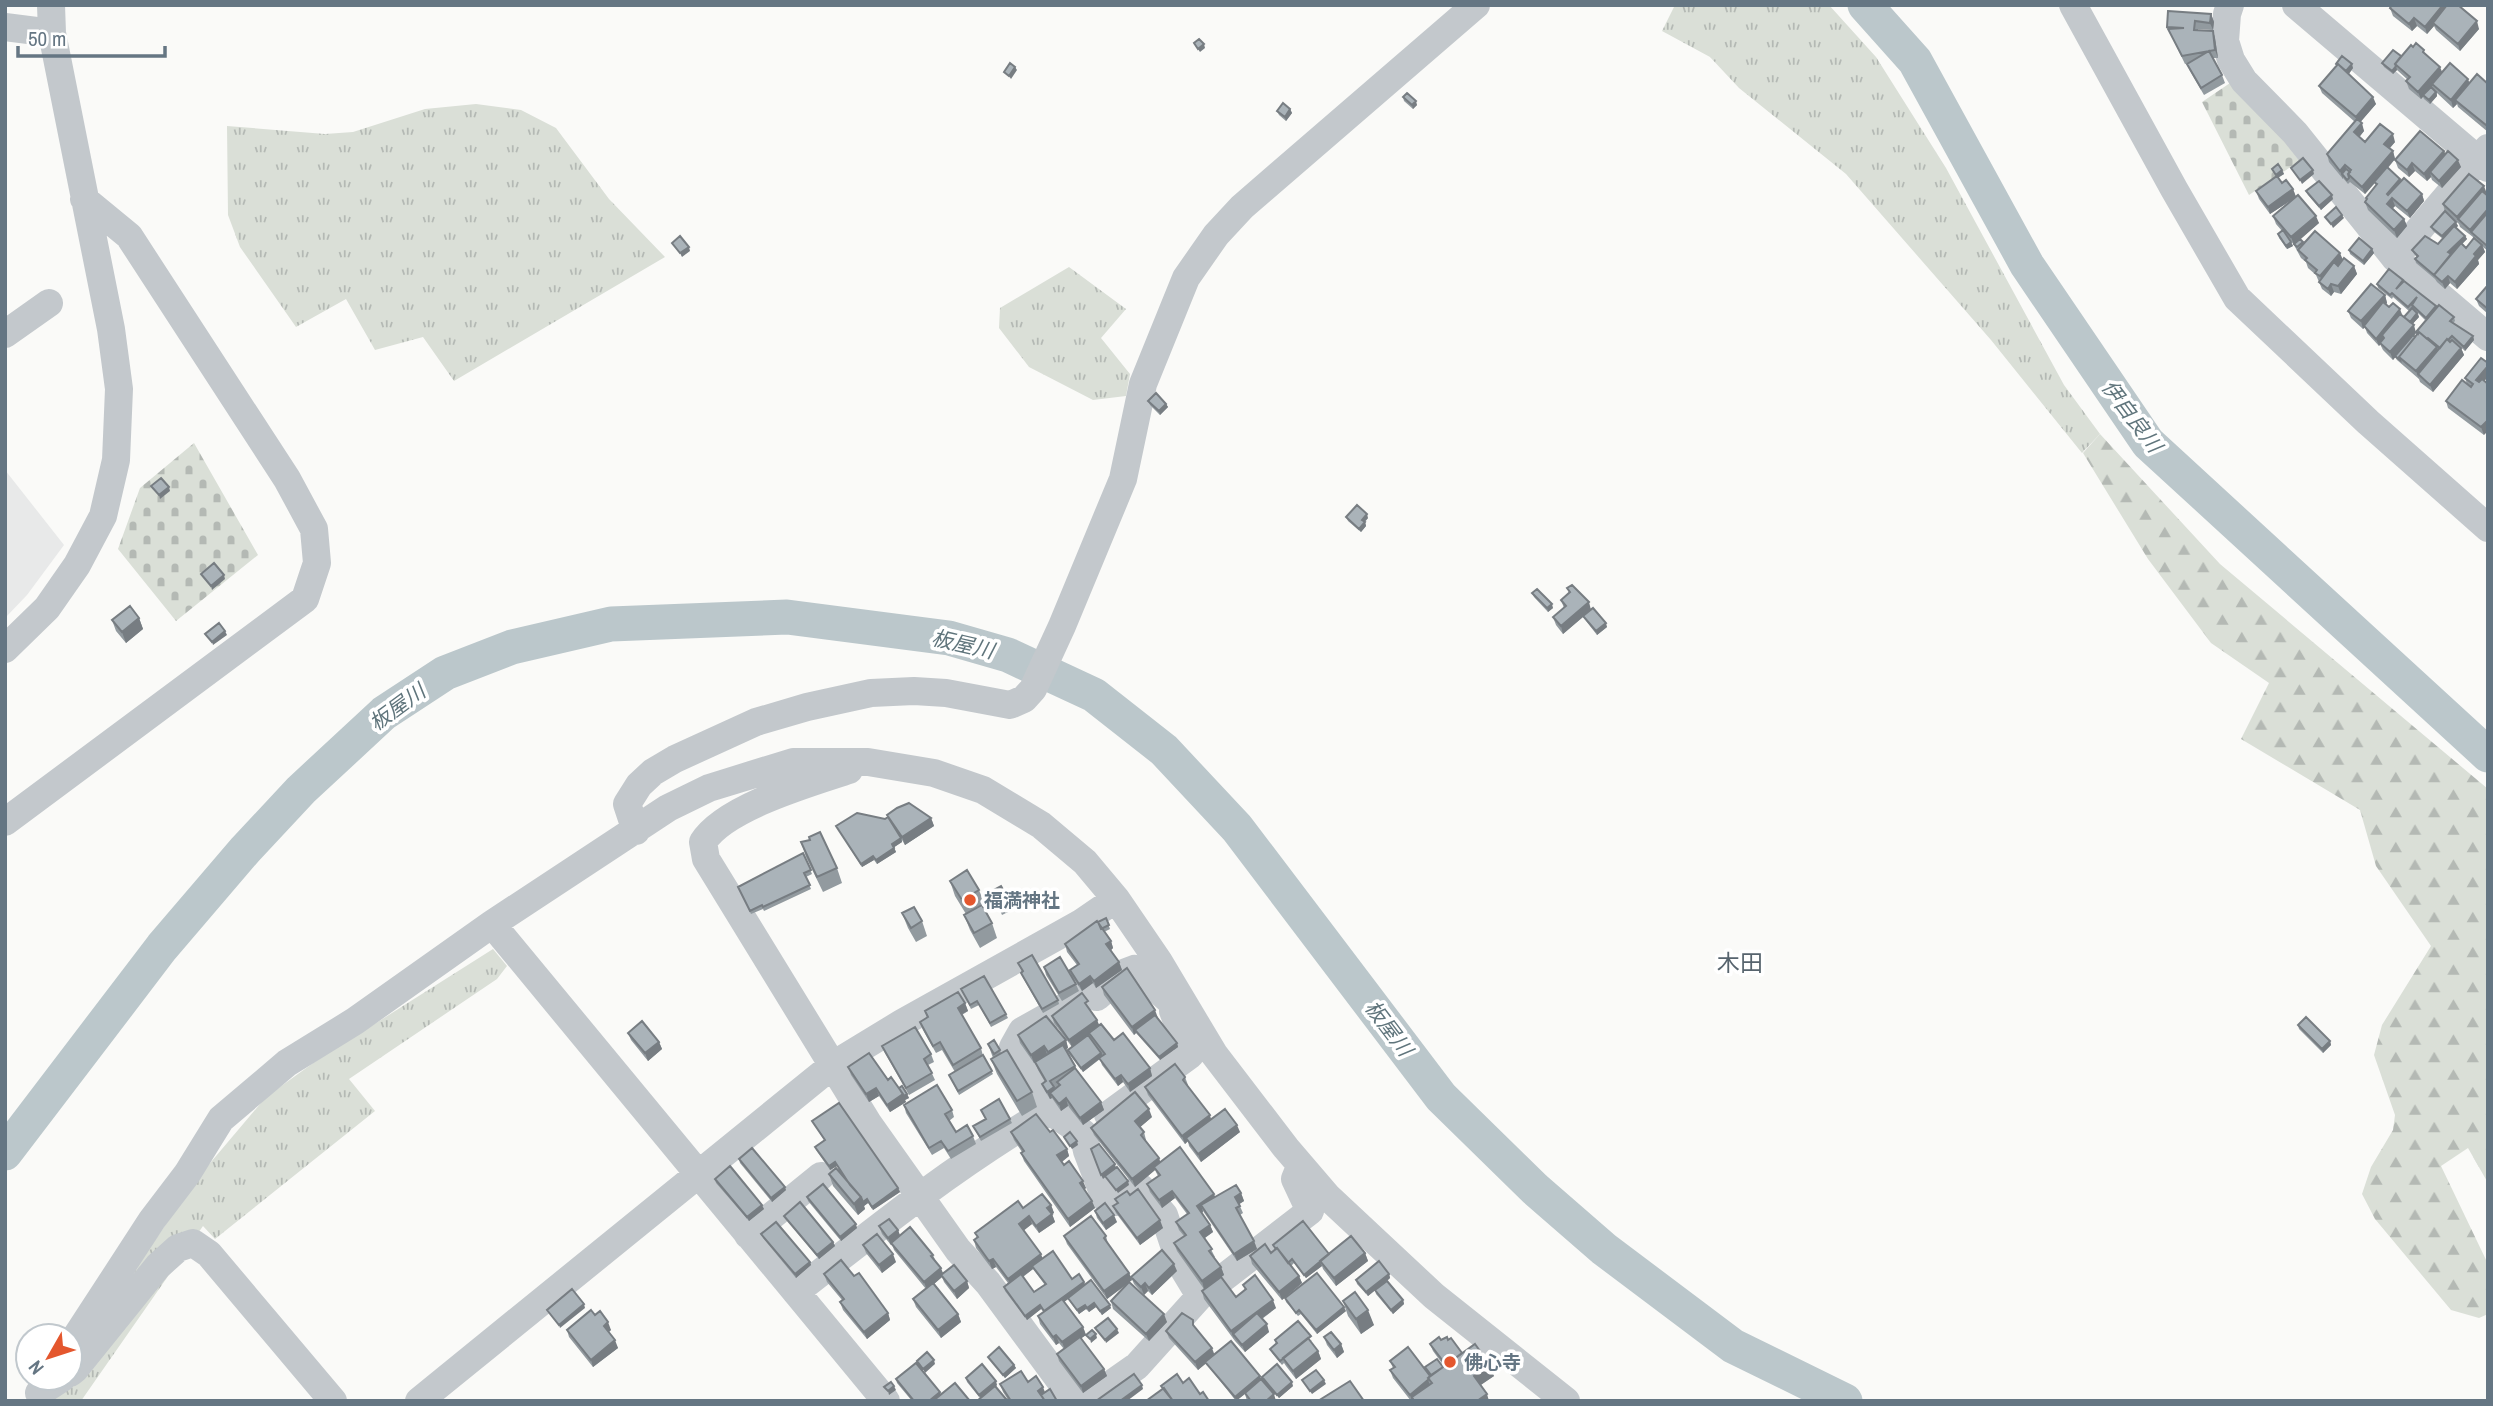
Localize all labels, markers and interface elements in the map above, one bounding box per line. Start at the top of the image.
scale bar [18,14,164,58]
text: 50 m [28,24,66,53]
water label: 伊自良川 [2095,374,2170,460]
water label: 板屋川 [929,623,999,666]
water label: 板屋川 [363,676,433,737]
place label: 福満神社 [984,887,1060,913]
marker: 福満神社 [962,892,978,908]
district label: 木田 [1717,947,1763,978]
water label: 板屋川 [1358,994,1421,1063]
north arrow [14,1322,84,1392]
place label: 佛心寺 [1464,1349,1521,1375]
marker: 佛心寺 [1442,1354,1458,1370]
text: N [22,1355,49,1380]

